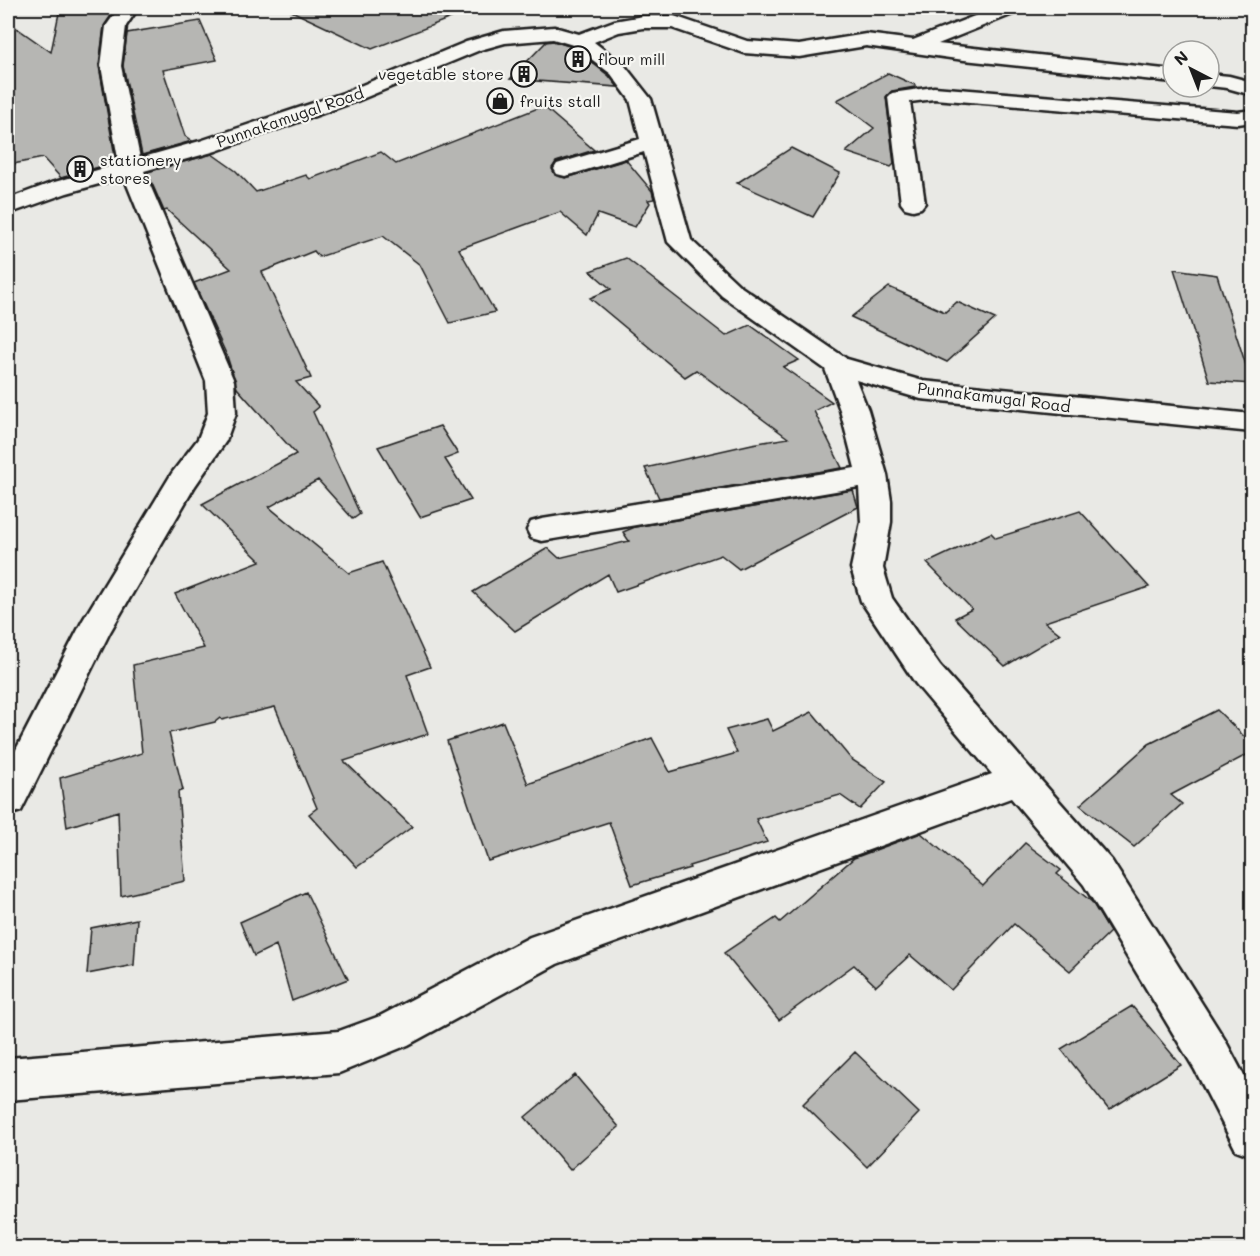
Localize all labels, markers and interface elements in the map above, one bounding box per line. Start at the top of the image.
north arrow [1161,39,1221,99]
building icon: flour mill [563,44,593,74]
text: N [1169,46,1192,69]
place label: flour mill [598,48,665,69]
building icon: vegetable store [509,59,539,89]
place label: vegetable store [378,63,504,84]
street label: Punnakamugal Road [213,81,366,152]
shop icon: fruits stall [485,86,515,116]
place label: fruits stall [520,90,601,111]
place label: stationery stores [100,149,181,188]
building icon: stationery stores [65,154,95,184]
street label: Punnakamugal Road [916,377,1072,416]

